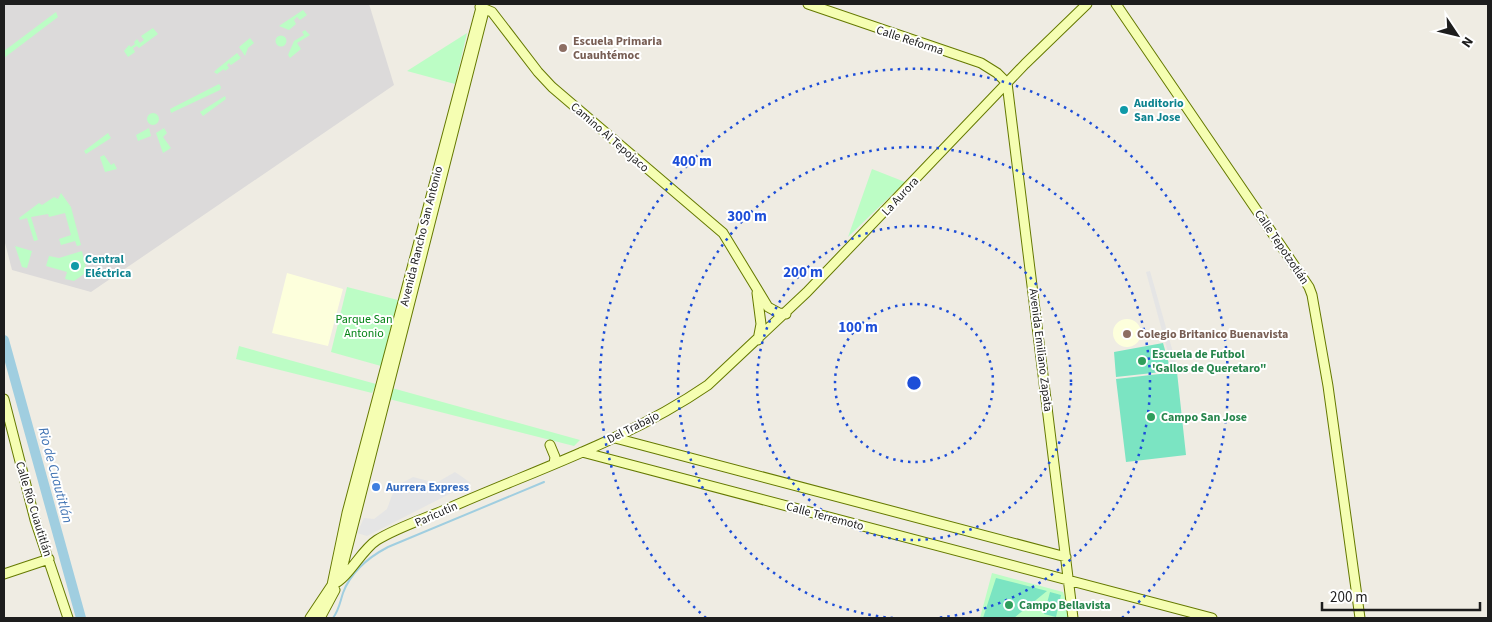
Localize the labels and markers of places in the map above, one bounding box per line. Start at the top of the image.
place label: Escuela Primaria Cuauhtémoc [573,33,662,64]
marker: Escuela Primaria Cuauhtémoc [557,42,569,54]
place label: Auditorio San Jose [1133,95,1184,126]
marker: Auditorio San Jose [1118,104,1130,116]
place label: Central Eléctrica [85,251,131,282]
marker: Central Eléctrica [69,260,81,272]
place label: Colegio Britanico Buenavista [1137,326,1288,343]
marker: Colegio Britanico Buenavista [1121,328,1133,340]
place label: Escuela de Futbol 'Gallos de Queretaro" [1152,346,1267,377]
marker: Escuela de Futbol 'Gallos de Queretaro" [1136,355,1148,367]
centre of rings [905,374,923,392]
place label: Campo San Jose [1161,409,1247,426]
marker: Campo San Jose [1145,411,1157,423]
place label: Aurrera Express [385,479,469,496]
marker: Aurrera Express [370,481,382,493]
place label: Campo Bellavista [1019,597,1111,614]
marker: Campo Bellavista [1003,599,1015,611]

